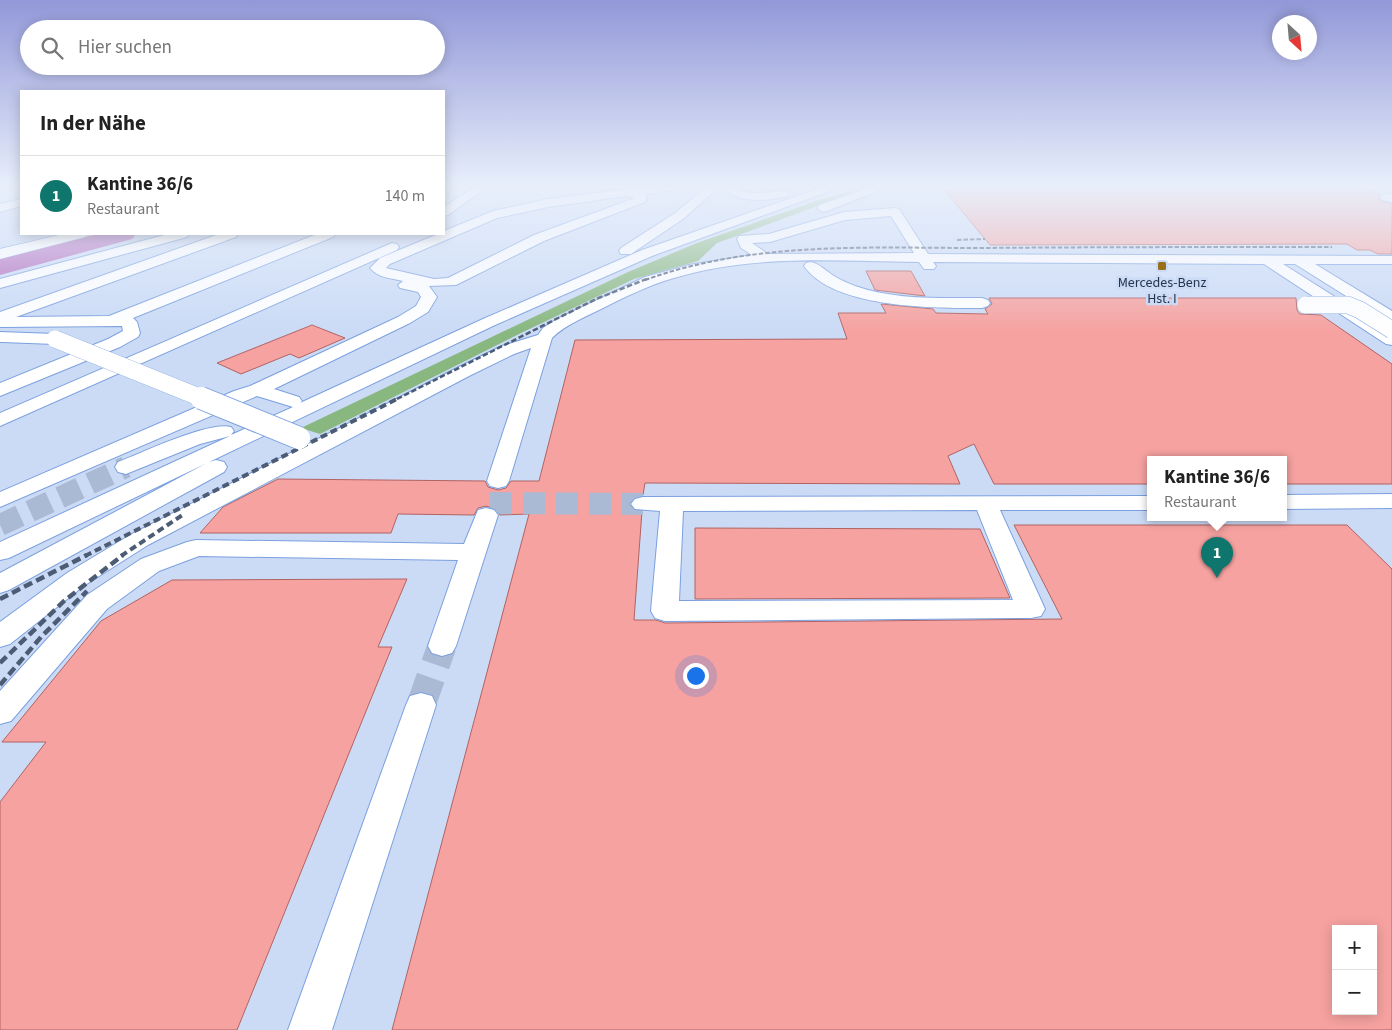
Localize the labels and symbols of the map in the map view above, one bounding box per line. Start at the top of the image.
north arrow [1272,15,1317,60]
marker: Mercedes-Benz Hst. I [1156,260,1168,272]
place label: Mercedes-Benz Hst. I [1118,273,1206,309]
pin: 1 [1201,537,1233,578]
your location [683,663,709,689]

